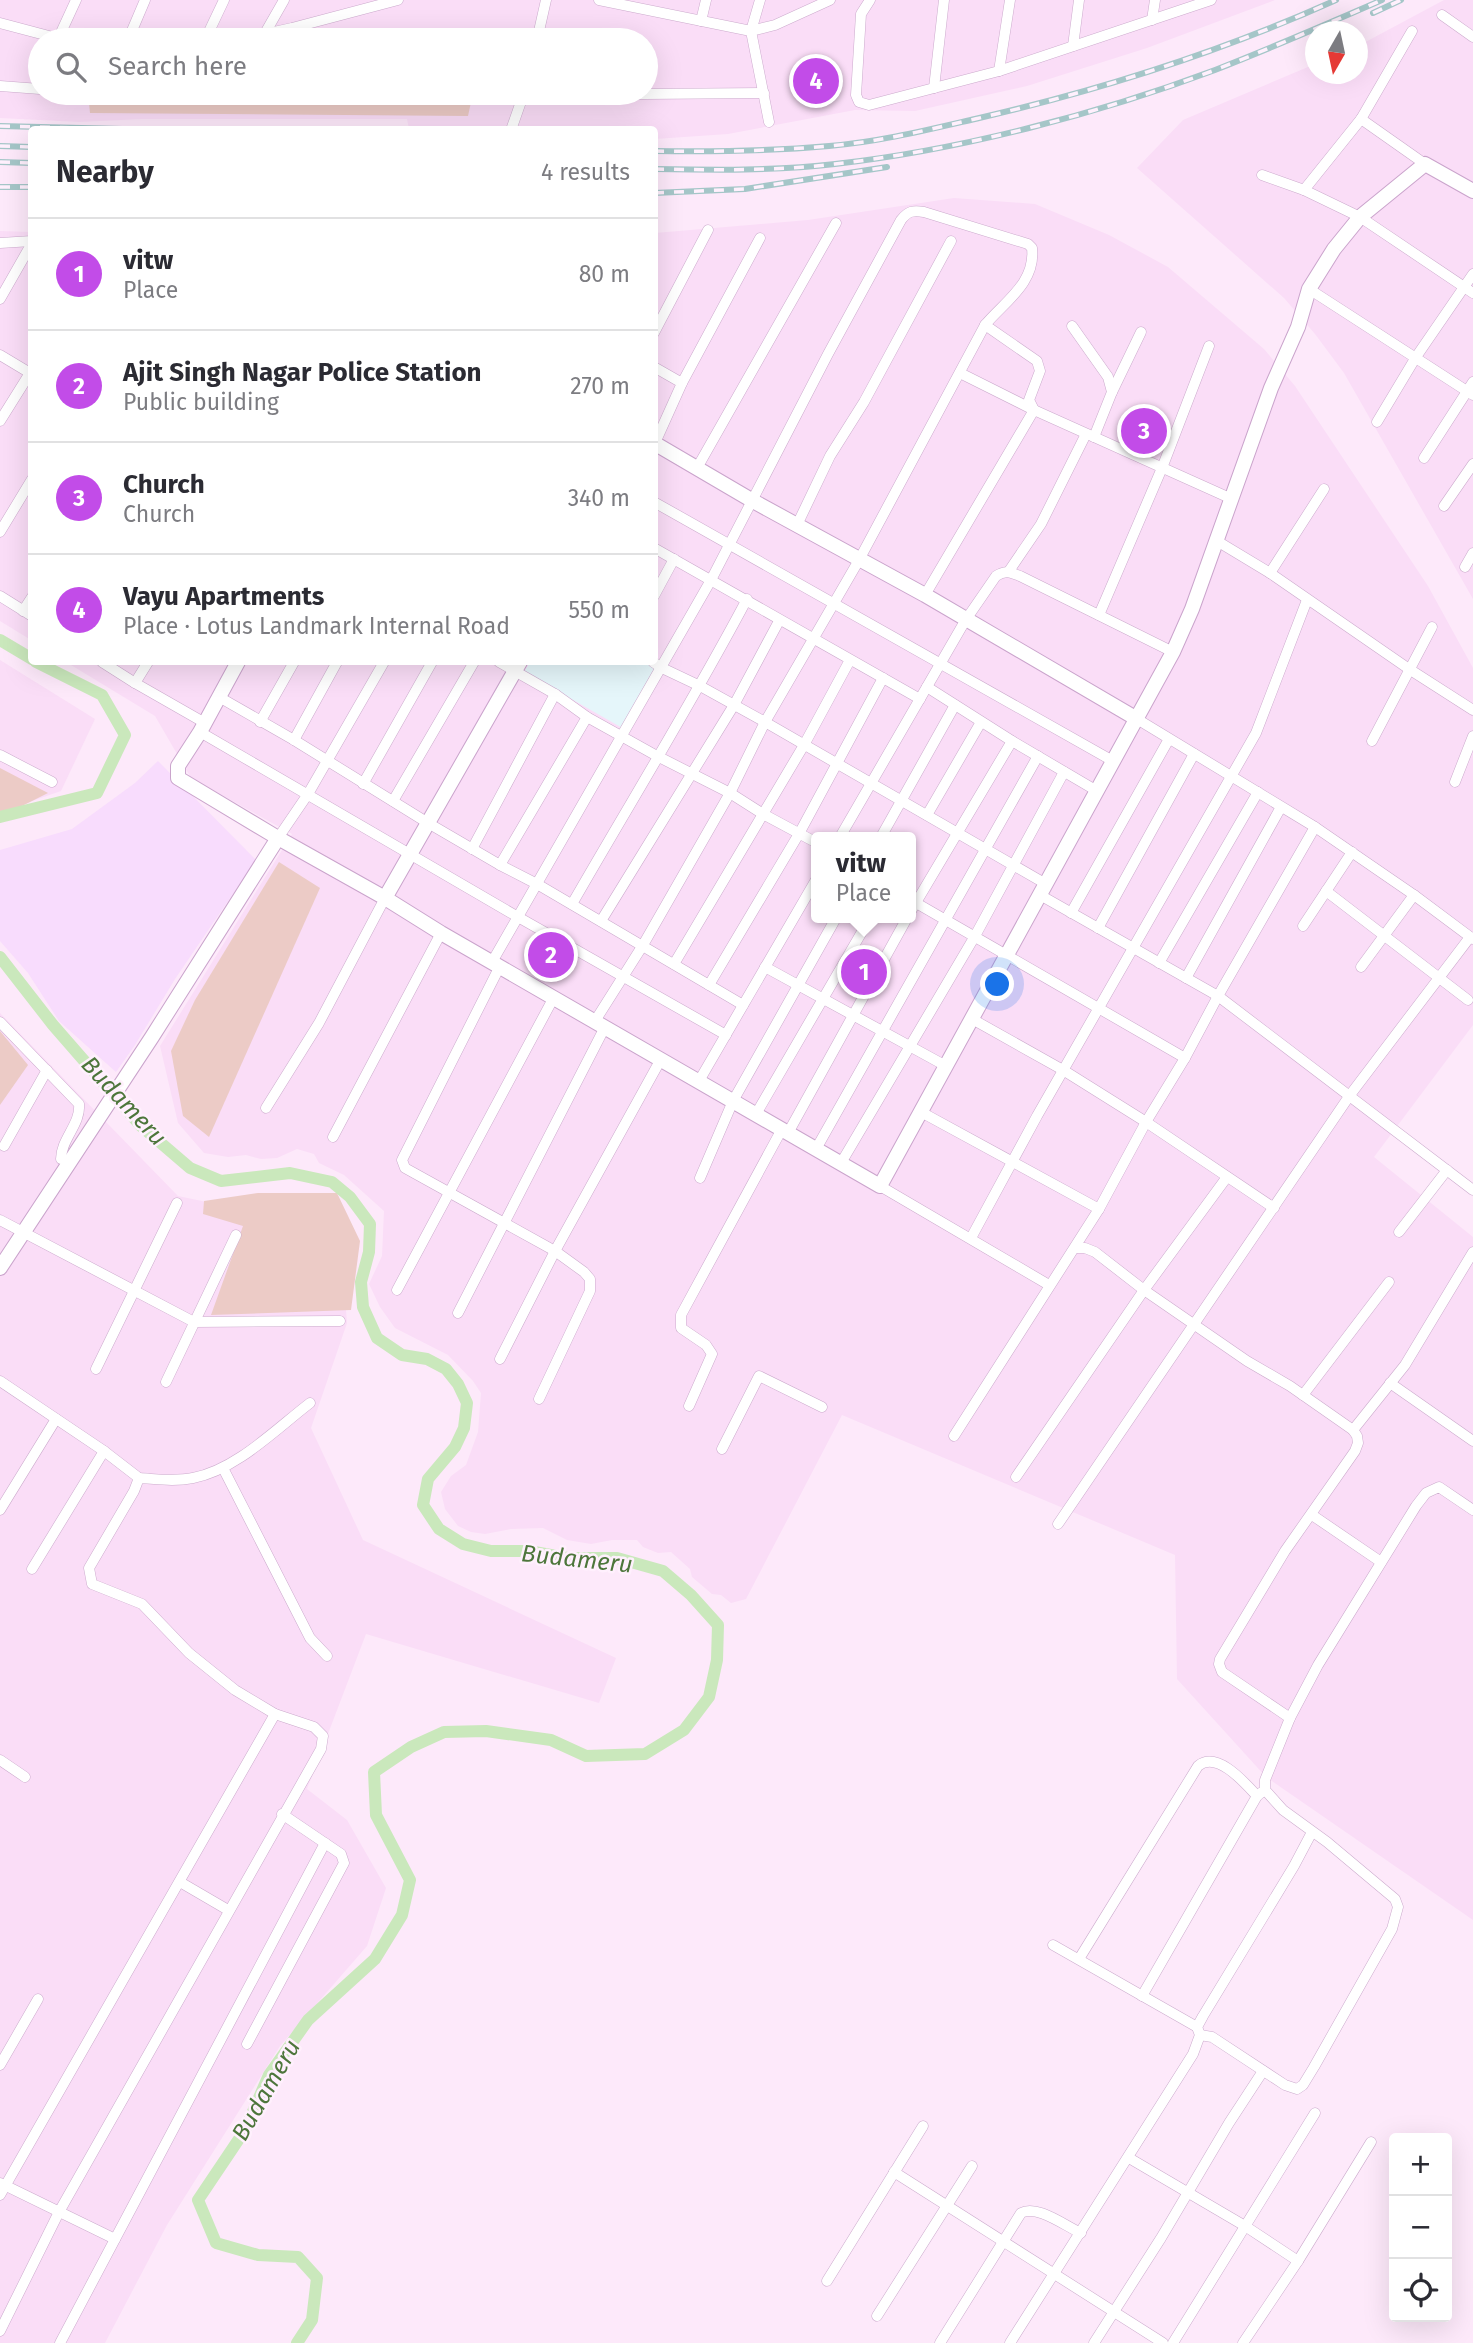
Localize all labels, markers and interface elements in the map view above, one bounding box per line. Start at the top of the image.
north arrow [1305,21,1368,84]
search box [28,28,658,105]
icon: search [52,48,90,86]
text: Search here [108,51,247,82]
pin: 4 [793,55,839,107]
text: Nearby [56,154,154,190]
text: 4 results [541,158,630,186]
text: vitw [123,245,173,276]
text: 1 [74,260,84,288]
text: 80 m [579,260,630,288]
text: Place [123,276,178,304]
text: Ajit Singh Nagar Police Station [123,357,482,388]
text: 2 [73,372,85,400]
text: 270 m [570,372,630,400]
text: Public building [123,388,279,416]
pin: 3 [1121,405,1167,457]
text: Church [123,469,205,500]
text: 3 [73,484,85,512]
text: 340 m [568,484,630,512]
text: Church [123,500,195,528]
text: Vayu Apartments [123,581,324,612]
text: 4 [73,596,86,624]
text: 550 m [568,596,630,624]
text: Place · Lotus Landmark Internal Road [123,612,510,640]
popup [811,832,916,923]
text: vitw [836,848,886,879]
text: Place [836,879,891,907]
pin: 2 [528,929,574,981]
pin: 1 [841,946,887,998]
your location [980,967,1014,1001]
water label: Budameru [76,1051,172,1151]
water label: Budameru [520,1539,634,1579]
water label: Budameru [226,2035,306,2145]
map controls [1389,2133,1452,2322]
button: + [1389,2133,1452,2196]
button: − [1389,2196,1452,2259]
button: locate [1389,2259,1452,2322]

